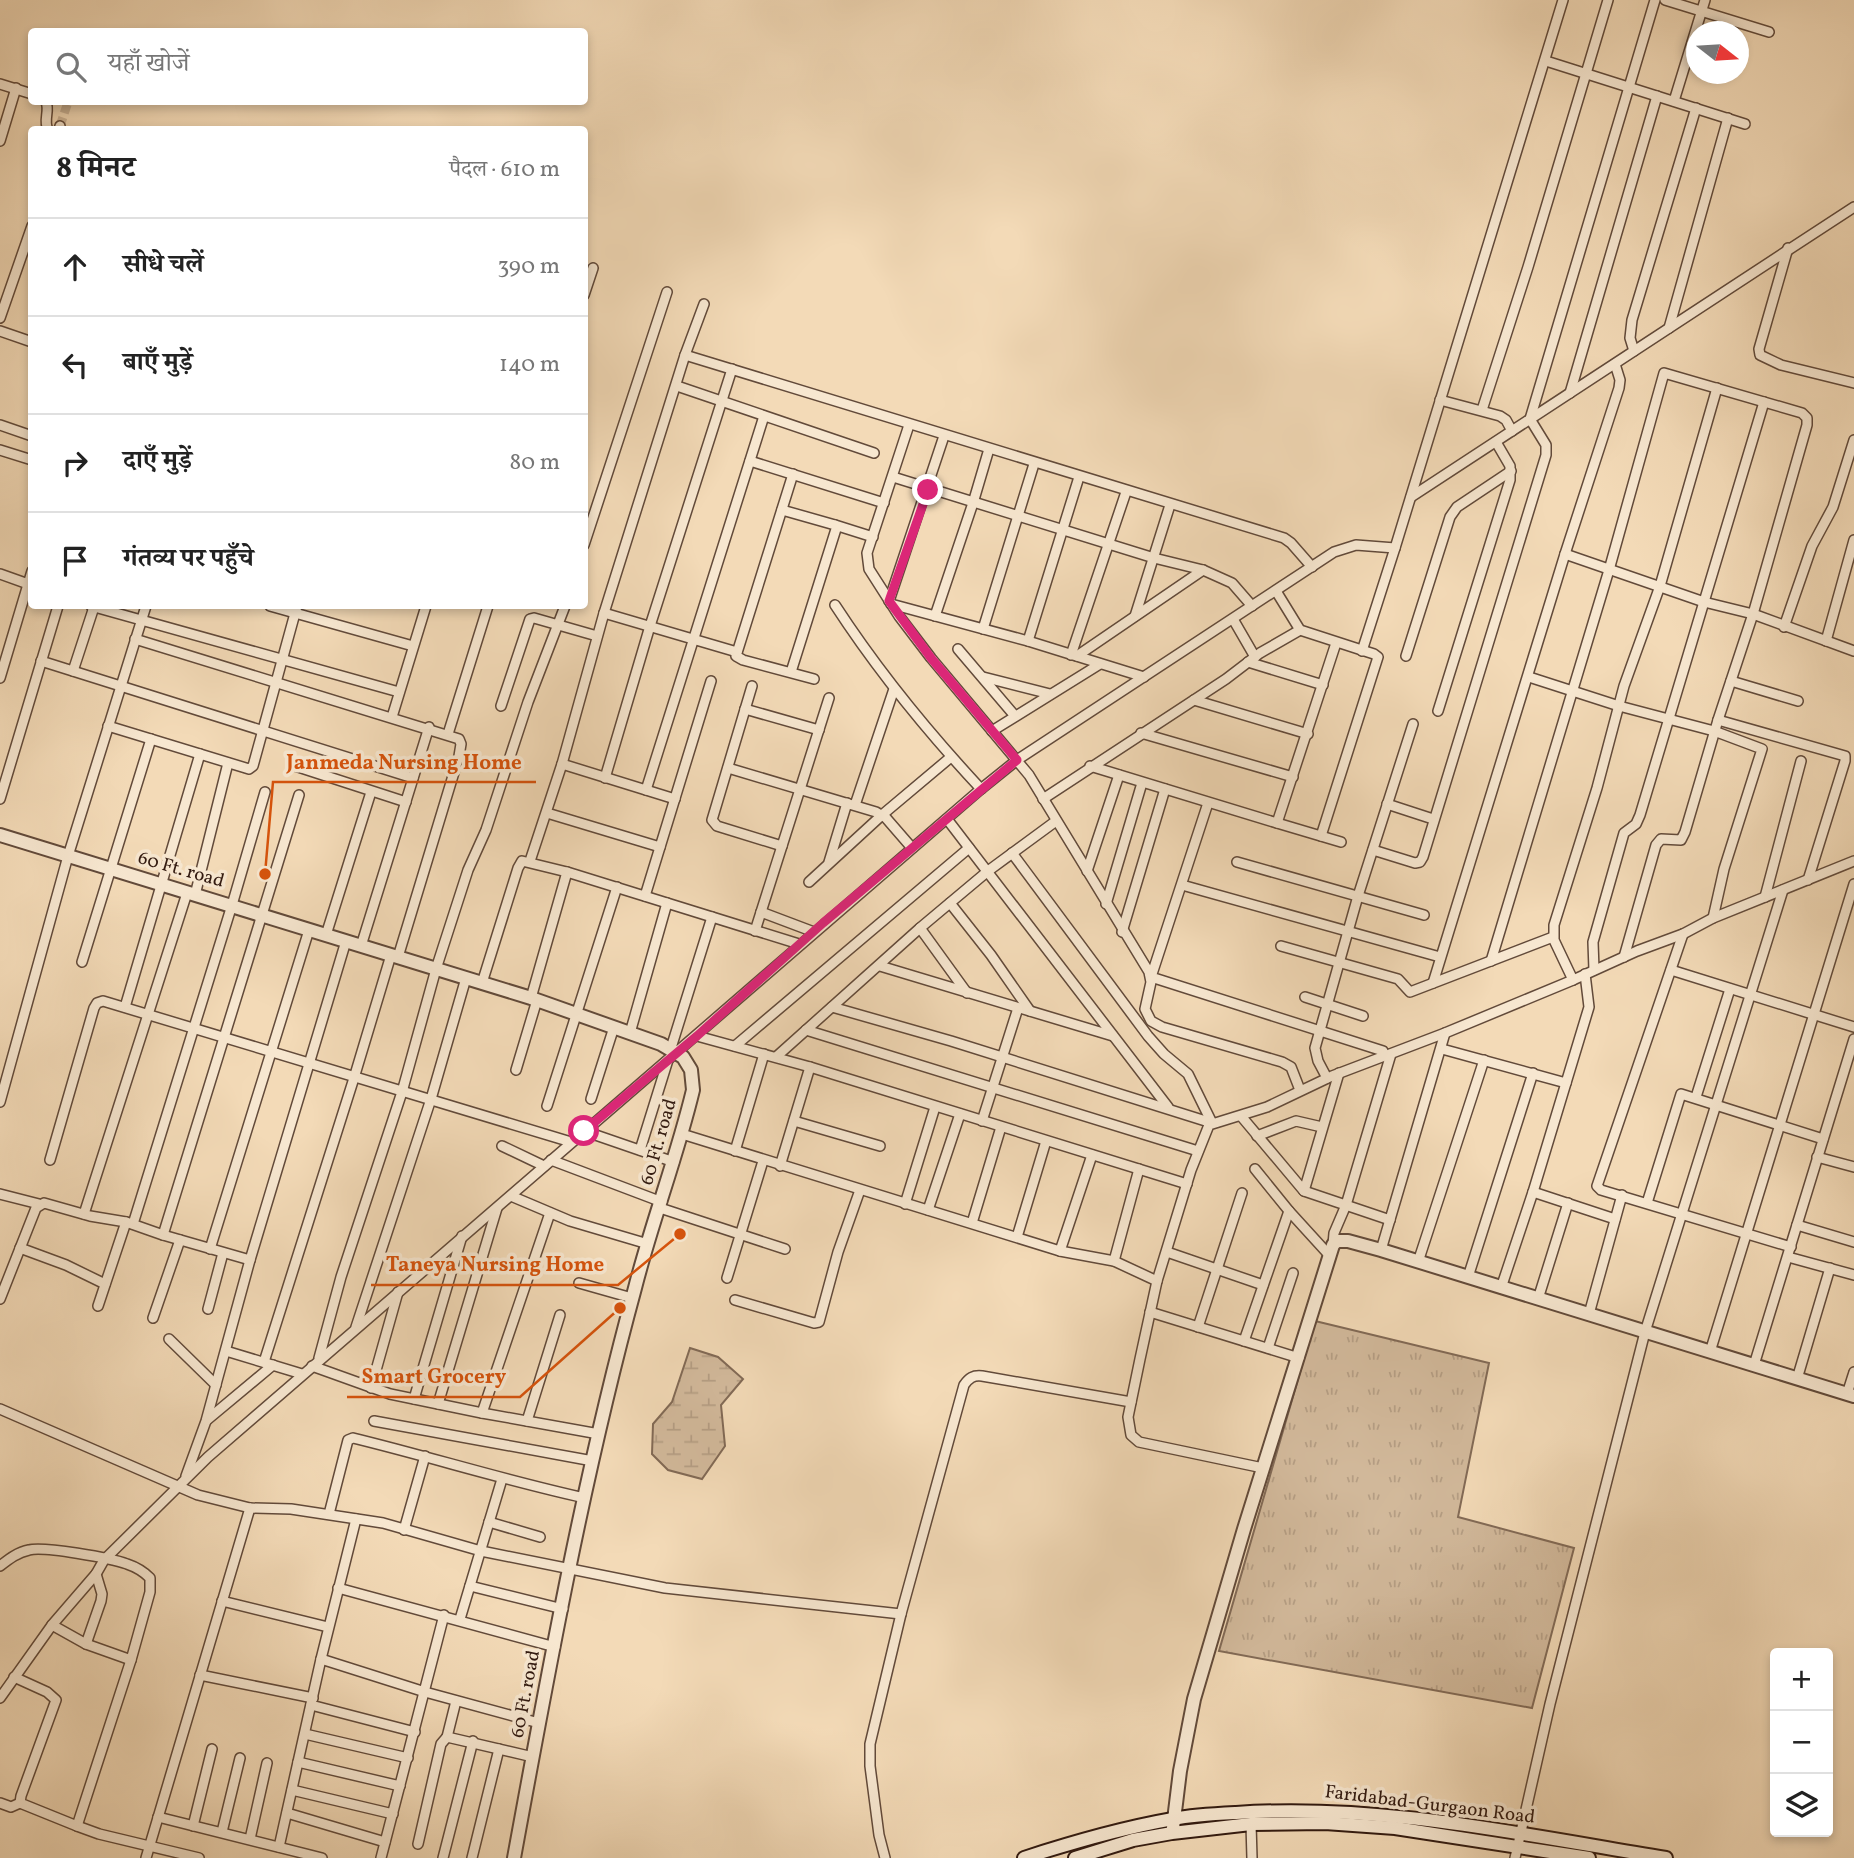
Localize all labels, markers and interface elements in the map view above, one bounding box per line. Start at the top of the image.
north arrow [1686,21,1749,84]
search box [28,28,588,105]
text: यहाँ खोजें [108,46,189,82]
icon: search [52,48,90,86]
text: 8 मिनट [56,148,135,190]
text: पैदल · 610 m [449,154,560,186]
text: सीधे चलें [123,247,204,283]
icon: ahead [56,248,94,286]
text: 390 m [497,251,560,283]
text: बाएँ मुड़ें [123,345,193,381]
icon: left [56,346,94,384]
text: 140 m [499,349,560,381]
text: दाएँ मुड़ें [123,443,192,479]
icon: right [56,444,94,482]
text: 80 m [510,447,560,479]
route end [912,474,943,505]
text: गंतव्य पर पहुँचे [123,541,254,577]
icon: arrive [56,542,94,580]
callout: Janmeda Nursing Home [273,740,536,782]
text: Janmeda Nursing Home [285,749,522,778]
street label: 60 Ft. road [135,845,227,895]
street label: 60 Ft. road [634,1096,684,1188]
route start [568,1115,599,1146]
callout: Taneya Nursing Home [371,1243,618,1285]
text: Taneya Nursing Home [386,1251,604,1280]
callout: Smart Grocery [347,1355,520,1397]
text: Smart Grocery [362,1363,507,1392]
street label: 60 Ft. road [505,1648,547,1740]
map controls [1770,1648,1833,1837]
button: + [1770,1648,1833,1711]
button: − [1770,1711,1833,1774]
button: layers [1770,1774,1833,1837]
street label: Faridabad-Gurgaon Road [1323,1779,1537,1831]

